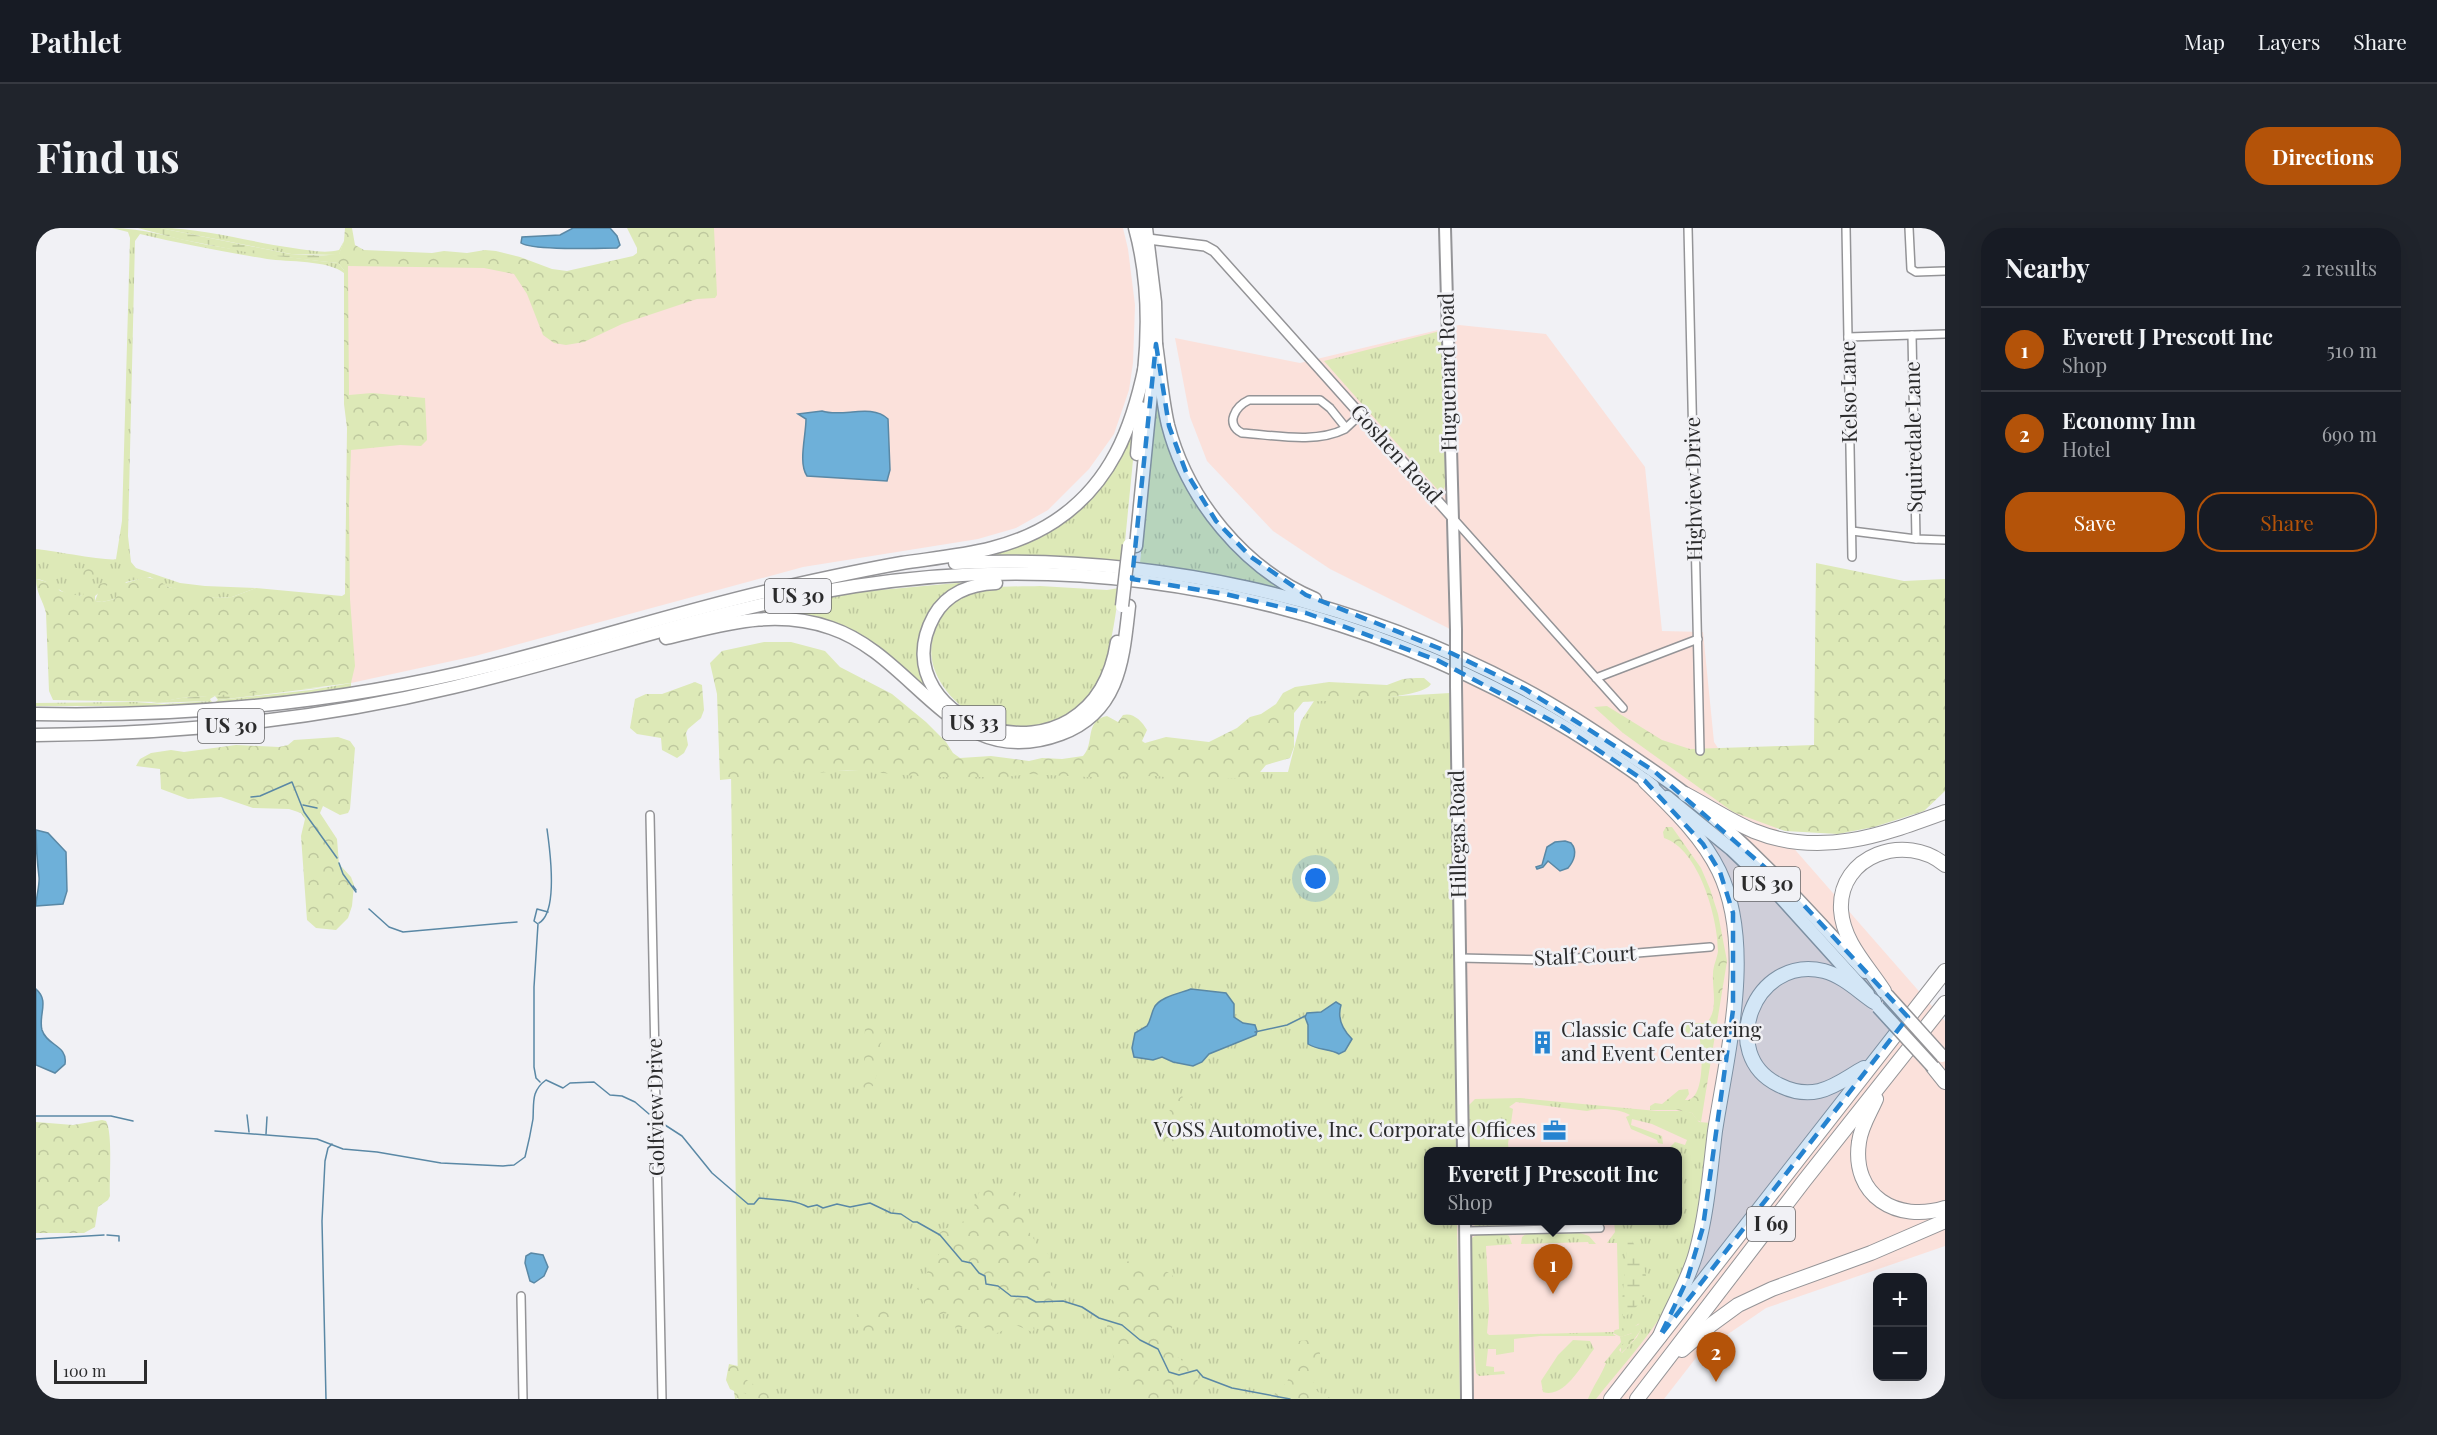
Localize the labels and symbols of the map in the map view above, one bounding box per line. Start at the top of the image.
street label: Huguenard Road [1431,292,1461,452]
street label: Kelso Lane [1832,341,1862,444]
street label: Squiredale Lane [1897,361,1927,513]
street label: Goshen Road [1346,397,1449,508]
street label: Highview Drive [1677,417,1707,562]
road number: US 30 [765,579,831,613]
road number: US 33 [942,706,1006,740]
road number: US 30 [198,709,264,743]
street label: Hillegas Road [1441,770,1471,898]
your location [1301,864,1330,893]
road number: US 30 [1734,867,1800,901]
street label: Stalf Court [1533,937,1637,971]
place label: Classic Cafe Catering and Event Center [1561,1014,1762,1066]
building icon: Classic Cafe Catering and Event Center [1530,1029,1556,1055]
street label: Golfview Drive [639,1038,669,1176]
place label: VOSS Automotive, Inc. Corporate Offices [1153,1114,1536,1142]
office icon: VOSS Automotive, Inc. Corporate Offices [1541,1117,1567,1143]
road number: I 69 [1747,1207,1795,1241]
pin: 1 [1534,1244,1573,1294]
pin: 2 [1696,1332,1736,1382]
scale bar [54,1357,147,1384]

